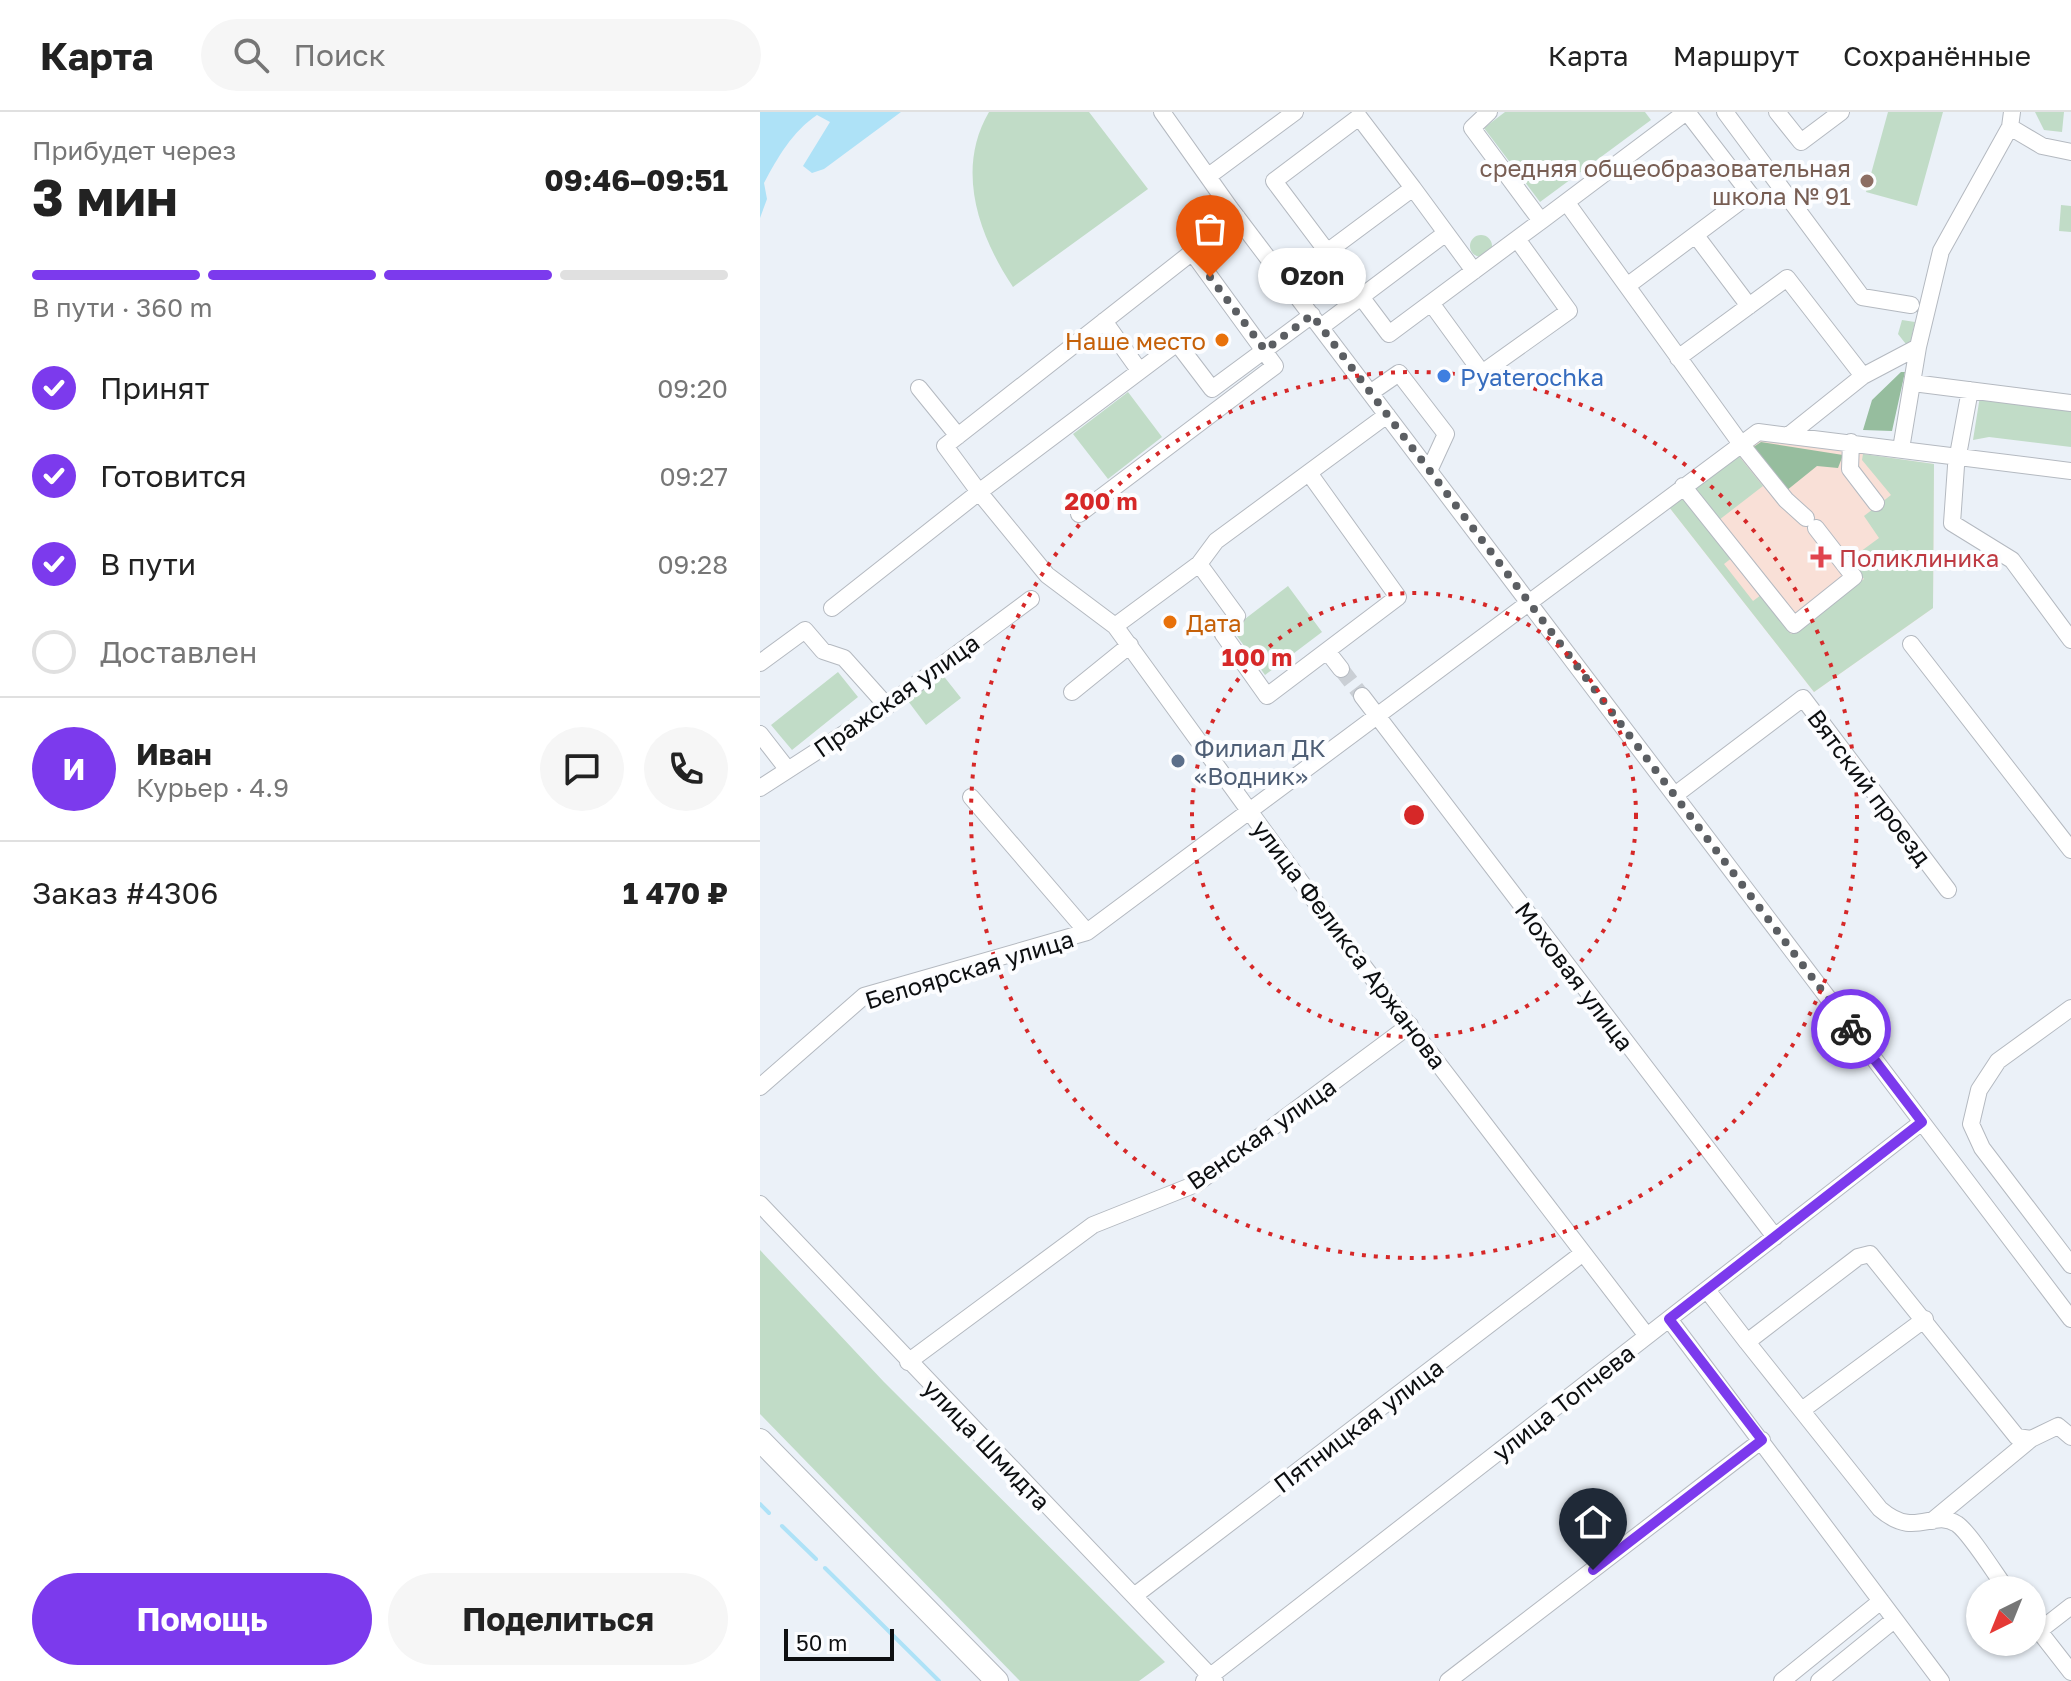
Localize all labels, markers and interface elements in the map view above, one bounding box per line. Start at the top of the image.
search box [201,19,761,91]
text: Карта [40,33,153,78]
icon: search [229,33,273,77]
text: Поиск [293,37,386,73]
text: Карта [1548,39,1629,72]
text: Маршрут [1673,39,1799,72]
text: Сохранённые [1843,39,2031,72]
text: Прибудет через [32,135,236,166]
place label: средняя общеобразовательная школа № 91 [1480,153,1851,210]
text: 09:46–09:51 [544,162,728,198]
text: 3 мин [32,165,178,227]
marker: средняя общеобразовательная школа № 91 [1858,172,1876,190]
pin [1176,195,1244,277]
icon: bag [1188,207,1232,251]
callout: Ozon [1258,249,1366,305]
text: Ozon [1280,260,1344,291]
text: В пути · 360 m [32,292,213,323]
place label: Наше место [1065,326,1206,355]
marker: Наше место [1213,331,1231,349]
place label: Pyaterochka [1460,362,1604,391]
icon: check [32,366,76,410]
marker: Pyaterochka [1435,367,1453,385]
text: Принят [100,370,209,406]
text: 09:20 [657,373,728,404]
icon: check [32,454,76,498]
text: Готовится [100,458,247,494]
text: 09:27 [659,461,728,492]
text: 200 m [1065,486,1137,515]
icon: check [32,542,76,586]
place label: Поликлиника [1839,543,1999,572]
text: В пути [100,546,196,582]
marker: Поликлиника [1810,546,1832,568]
text: 09:28 [657,549,728,580]
place label: Дата [1186,608,1242,637]
marker: Дата [1161,613,1179,631]
street label: Пражская улица [808,627,984,763]
text: Доставлен [100,634,257,670]
text: 100 m [1222,642,1292,671]
street label: Вятский проезд [1802,703,1938,871]
button: chat [540,727,624,811]
button: phone [644,727,728,811]
place label: Филиал ДК «Водник» [1194,733,1326,790]
text: Иван [136,736,212,772]
text: И [63,751,85,787]
marker: Филиал ДК «Водник» [1169,752,1187,770]
text: Курьер · 4.9 [136,772,289,803]
centre of rings [1400,801,1428,829]
street label: улица Феликса Аржанова [1247,814,1453,1074]
text: Заказ #4306 [32,875,218,911]
text: 1 470 ₽ [623,875,728,911]
street label: Моховая улица [1510,896,1640,1056]
street label: Белоярская улица [861,923,1077,1015]
courier [1811,989,1891,1069]
icon: bike [1829,1007,1873,1051]
street label: Венская улица [1181,1071,1341,1195]
street label: улица Топчева [1486,1338,1640,1466]
street label: Пятницкая улица [1268,1352,1448,1498]
street label: улица Шмидта [917,1373,1057,1515]
pin [1559,1488,1627,1570]
icon: home [1571,1500,1615,1544]
button: Помощь [32,1573,372,1665]
button: Поделиться [388,1573,728,1665]
north arrow [1966,1576,2046,1656]
map controls [1966,1576,2046,1656]
scale bar [784,1625,894,1661]
text: 50 m [796,1629,847,1656]

